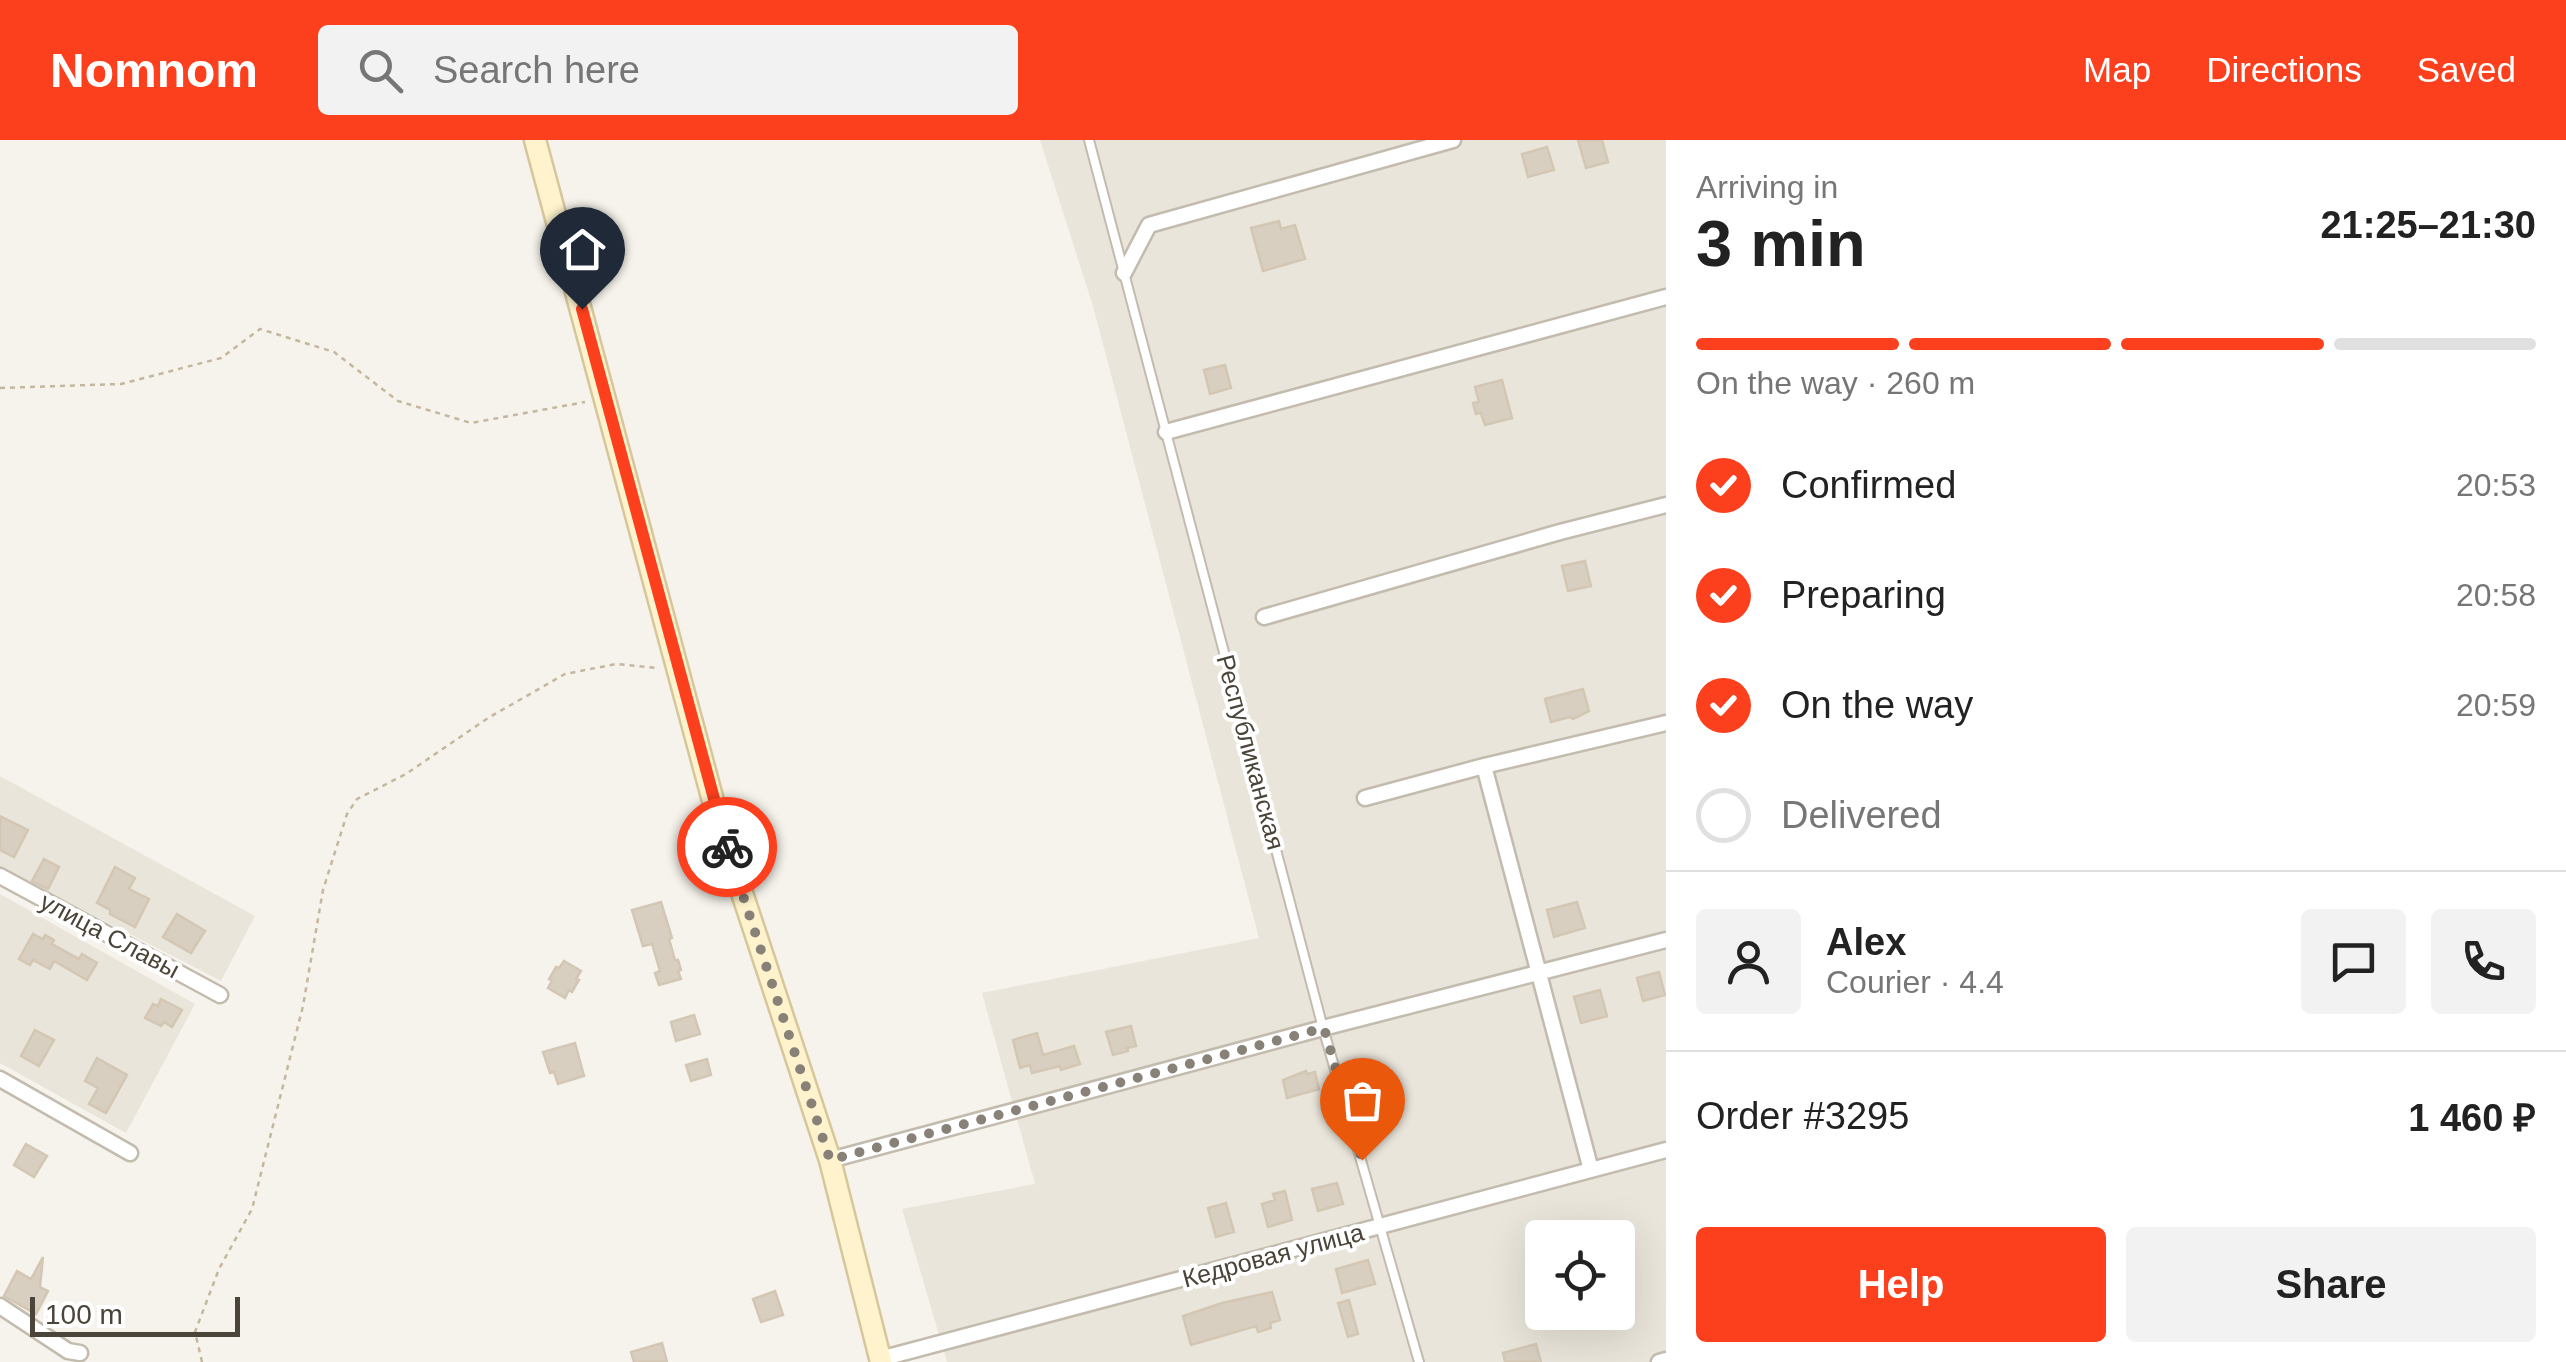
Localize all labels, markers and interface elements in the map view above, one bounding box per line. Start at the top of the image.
search box [318,25,1018,115]
icon: search [353,43,408,98]
text: Nomnom [50,44,258,97]
text: Search here [433,49,640,91]
text: Map [2083,50,2151,89]
text: Directions [2206,50,2362,89]
text: Saved [2417,50,2516,89]
text: Arriving in [1696,169,1838,205]
text: 21:25–21:30 [2320,204,2536,246]
pin [540,207,625,310]
text: 3 min [1696,207,1866,280]
icon: home [555,222,610,277]
text: On the way · 260 m [1696,365,1975,401]
icon: check [1696,458,1751,513]
text: Confirmed [1781,464,1956,506]
text: 20:53 [2456,467,2536,503]
icon: check [1696,568,1751,623]
text: Preparing [1781,574,1946,616]
text: 20:58 [2456,577,2536,613]
street label: Республиканская [1212,651,1290,853]
icon: check [1696,678,1751,733]
text: On the way [1781,684,1973,726]
text: 20:59 [2456,687,2536,723]
text: Delivered [1781,794,1942,836]
courier [677,797,777,897]
icon: bike [700,820,755,875]
street label: улица Славы [36,887,184,983]
button: person [1696,909,1801,1014]
button: chat [2301,909,2406,1014]
button: phone [2431,909,2536,1014]
text: Alex [1826,921,1906,963]
text: Courier · 4.4 [1826,964,2004,1000]
pin [1320,1058,1405,1161]
icon: bag [1335,1073,1390,1128]
text: Order #3295 [1696,1095,1909,1137]
text: 1 460 ₽ [2408,1097,2536,1139]
street label: Кедровая улица [1179,1217,1367,1293]
map controls [1525,1220,1635,1330]
button: locate [1525,1220,1635,1330]
button: Help [1696,1227,2106,1342]
button: Share [2126,1227,2536,1342]
scale bar [30,1292,240,1336]
text: 100 m [45,1299,123,1330]

